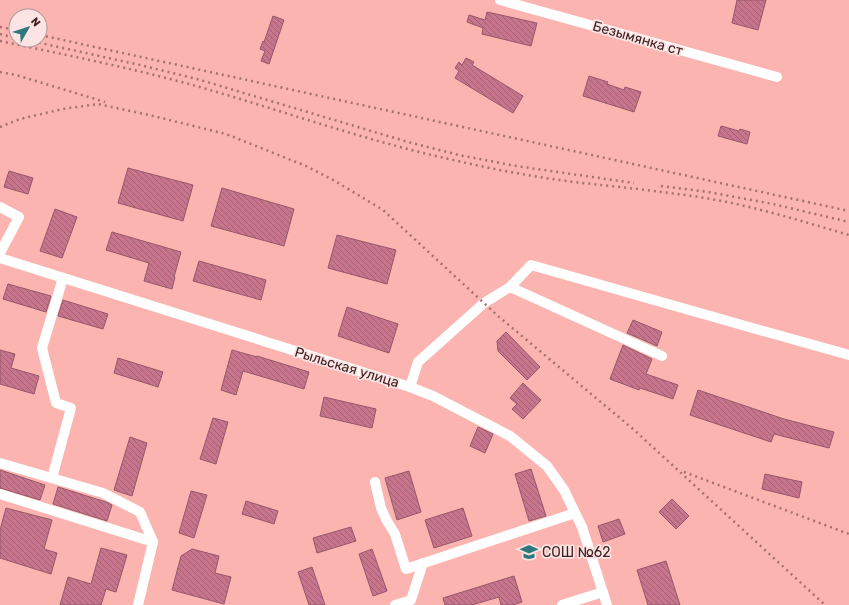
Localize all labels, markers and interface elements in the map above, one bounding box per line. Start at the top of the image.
north arrow [8,8,48,48]
text: N [28,15,43,29]
street label: Безымянка ст [591,17,685,59]
street label: Рыльская улица [293,344,401,391]
school or university icon: СОШ №62 [519,542,539,562]
place label: СОШ №62 [542,544,611,561]

